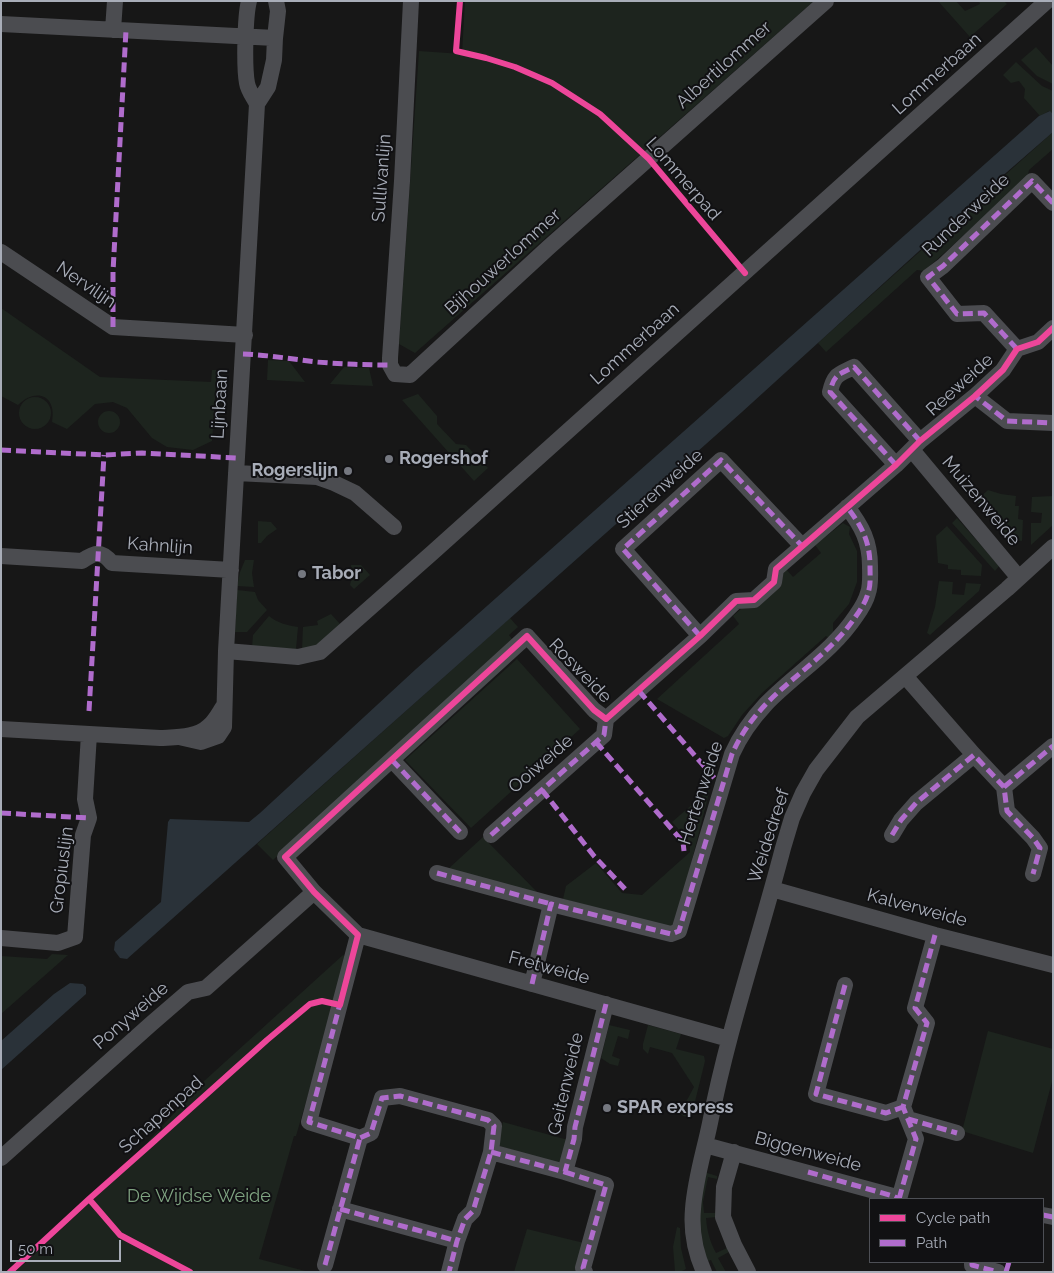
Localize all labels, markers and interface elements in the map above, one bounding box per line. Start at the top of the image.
street label: Albertilommer [672,17,776,113]
street label: Lommerbaan [888,28,986,120]
street label: Sullivanlijn [368,133,396,223]
street label: Lommerpad [641,133,725,225]
street label: Runderweide [918,169,1014,261]
street label: Bijhouwerlommer [441,204,565,320]
street label: Nervilijn [52,257,120,313]
street label: Lommerbaan [586,298,684,390]
street label: Reeweide [922,349,998,421]
street label: Lijnbaan [207,368,233,440]
street label: Stierenweide [612,445,708,533]
place label: Rogershof [399,448,488,470]
street label: Muizenweide [937,452,1025,550]
marker: Rogershof [383,453,395,465]
place label: Rogerslijn [252,460,338,482]
marker: Rogerslijn [342,465,354,477]
street label: Kahnlijn [126,533,194,559]
place label: Tabor [312,563,361,585]
marker: Tabor [296,568,308,580]
street label: Rosweide [544,634,616,708]
street label: Ooiweide [504,730,578,798]
street label: Hertenweide [674,739,728,847]
street label: Weidedreef [744,786,794,886]
street label: Gropiuslijn [46,825,78,915]
street label: Kalverweide [865,884,969,932]
street label: Fretweide [506,947,592,989]
street label: Ponyweide [89,978,173,1054]
street label: Geitenweide [544,1031,588,1137]
street label: Schapenpad [115,1072,207,1158]
place label: SPAR express [617,1097,734,1119]
marker: SPAR express [601,1102,613,1114]
street label: Biggenweide [752,1127,864,1177]
park label: De Wijdse Weide [127,1186,271,1208]
legend [869,1198,1044,1263]
text: Cycle path [916,1209,990,1227]
scale bar [12,1230,124,1262]
text: Path [916,1234,947,1252]
text: 50 m [18,1240,53,1258]

